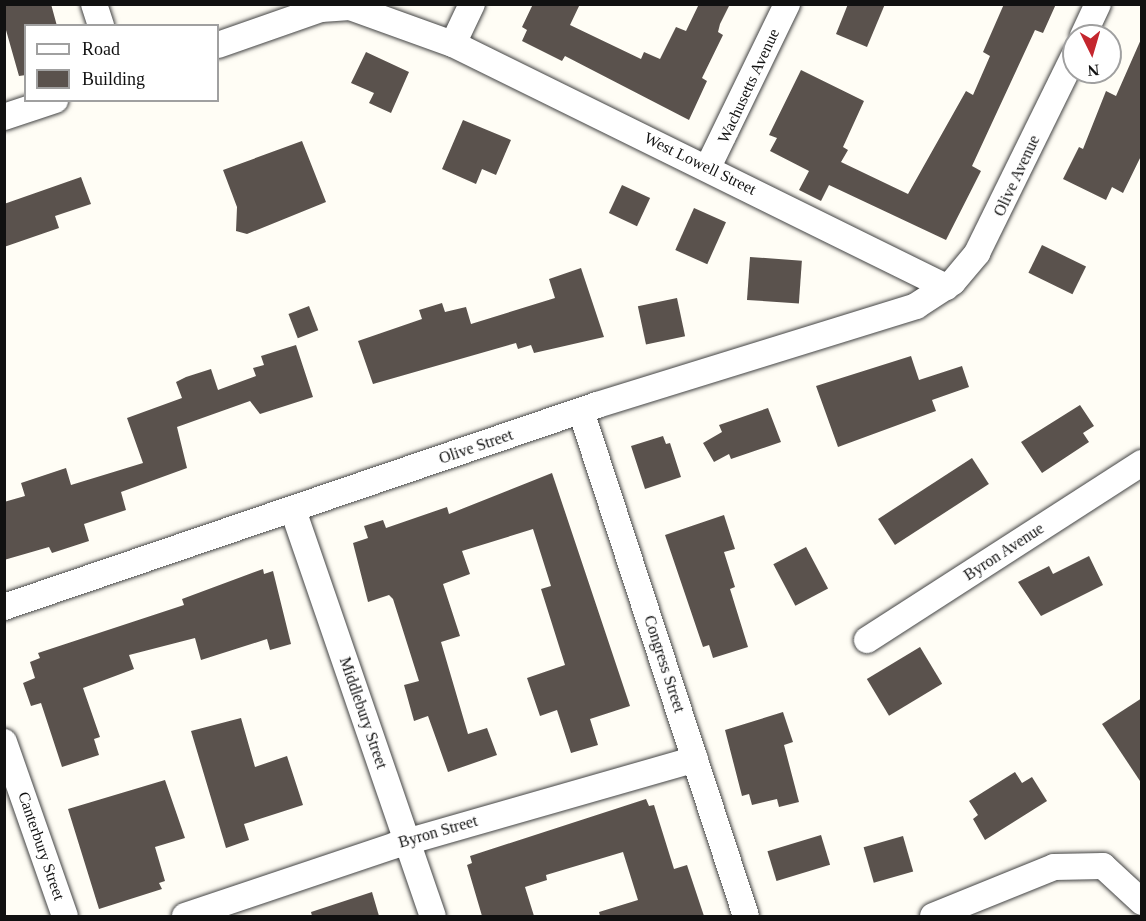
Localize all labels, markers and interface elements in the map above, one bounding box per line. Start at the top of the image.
legend [24,24,219,102]
north arrow [1062,24,1122,84]
street label: Wachusetts Avenue [714,25,784,147]
text: Road [82,39,120,59]
text: N [1087,61,1100,79]
text: Building [82,69,145,89]
street label: West Lowell Street [641,129,759,199]
street label: Olive Avenue [990,132,1044,220]
street label: Olive Street [437,425,515,469]
street label: Byron Avenue [960,519,1048,585]
street label: Congress Street [639,613,689,715]
street label: Middlebury Street [335,655,391,771]
street label: Canterbury Street [13,789,69,903]
street label: Byron Street [396,812,480,852]

